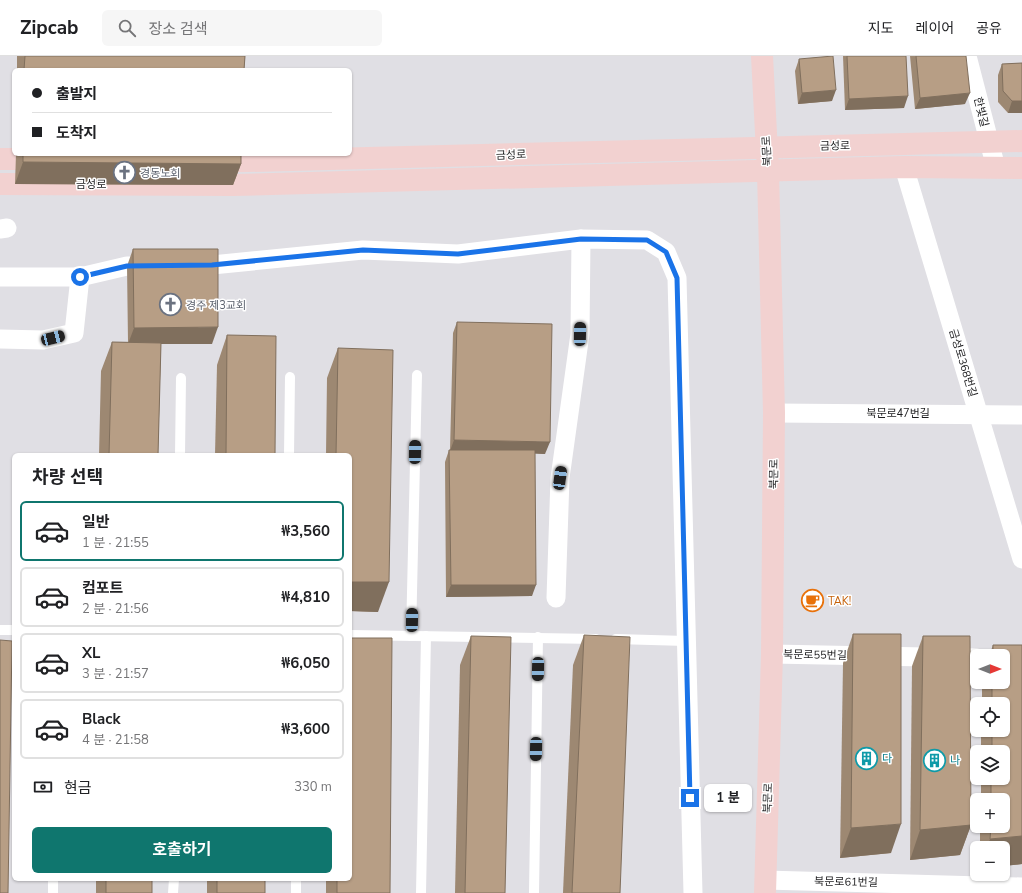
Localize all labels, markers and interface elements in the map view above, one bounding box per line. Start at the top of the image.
search box [102,10,382,46]
text: Zipcab [20,15,78,41]
icon: search [116,17,138,39]
text: 장소 검색 [148,19,208,39]
text: 지도 [868,19,894,38]
text: 레이어 [916,19,954,38]
text: 공유 [976,19,1002,38]
text: 출발지 [56,84,97,104]
street label: 한빛길 [970,95,992,129]
text: 도착지 [56,123,97,143]
street label: 북문로 [759,135,775,167]
street label: 금성로 [820,138,850,154]
street label: 금성로 [496,147,526,163]
church icon: 경동노회 [112,160,138,186]
place label: 경동노회 [140,166,180,181]
street label: 금성로 [76,177,106,192]
route start [71,268,89,286]
church icon: 경주 제3교회 [157,292,183,318]
place label: 경주 제3교회 [186,298,246,313]
car [574,322,586,346]
street label: 금성로368번길 [946,327,980,399]
car [40,329,66,347]
street label: 북문로47번길 [866,406,930,421]
car [409,440,421,464]
street label: 북문로 [766,459,782,489]
text: 차량 선택 [32,465,103,489]
car [552,465,568,491]
text: 일반 [82,512,110,532]
icon: car [34,513,70,549]
text: ₩3,560 [281,521,330,541]
text: 1 분 · 21:55 [82,534,149,552]
text: 컴포트 [82,578,123,598]
icon: car [34,579,70,615]
text: ₩4,810 [281,587,330,607]
cafe icon: TAK! [800,588,826,614]
place label: TAK! [828,594,851,609]
text: 2 분 · 21:56 [82,600,149,618]
car [406,608,418,632]
text: XL [82,643,101,663]
icon: car [34,645,70,681]
street label: 북문로55번길 [783,647,847,663]
north arrow [970,649,1010,689]
map controls [970,649,1010,881]
text: ₩6,050 [281,653,330,673]
car [532,657,544,681]
text: 3 분 · 21:57 [82,665,149,683]
button: locate [970,697,1010,737]
text: Black [82,709,120,729]
icon: car [34,711,70,747]
text: ₩3,600 [281,719,330,739]
text: 4 분 · 21:58 [82,731,149,749]
car [530,737,542,761]
building icon: 다 [853,745,879,771]
button: layers [970,745,1010,785]
building icon: 나 [922,747,948,773]
place label: 다 [882,751,892,766]
place label: 나 [950,753,960,768]
icon: cash [32,776,54,798]
text: 현금 [64,778,92,798]
text: 330 m [294,778,332,796]
street label: 북문로 [760,783,776,813]
callout: 1 분 [704,784,752,812]
route end [681,789,699,807]
text: 1 분 [716,789,740,807]
button: + [970,793,1010,833]
button: 호출하기 [32,827,332,873]
button: − [970,841,1010,881]
street label: 북문로61번길 [814,874,878,890]

